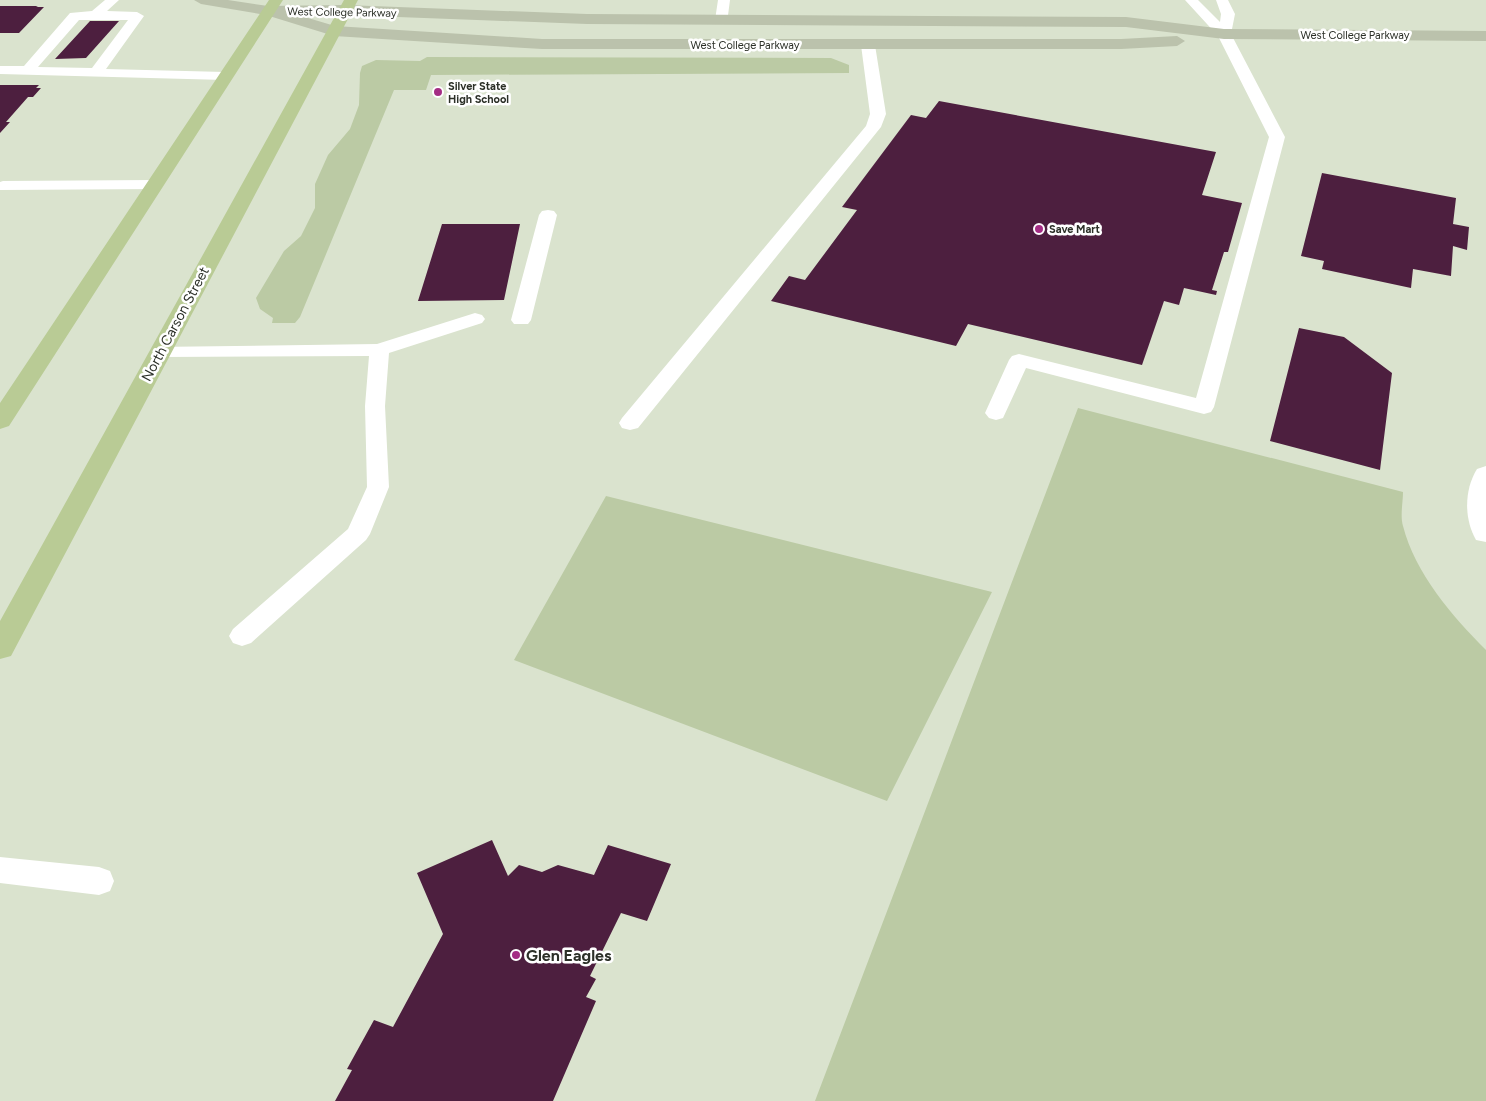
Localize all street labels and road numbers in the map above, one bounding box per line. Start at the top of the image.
street label: West College Parkway [287,5,397,20]
street label: West College Parkway [1300,29,1410,42]
street label: West College Parkway [690,39,800,52]
street label: North Carson Street [138,264,213,384]

